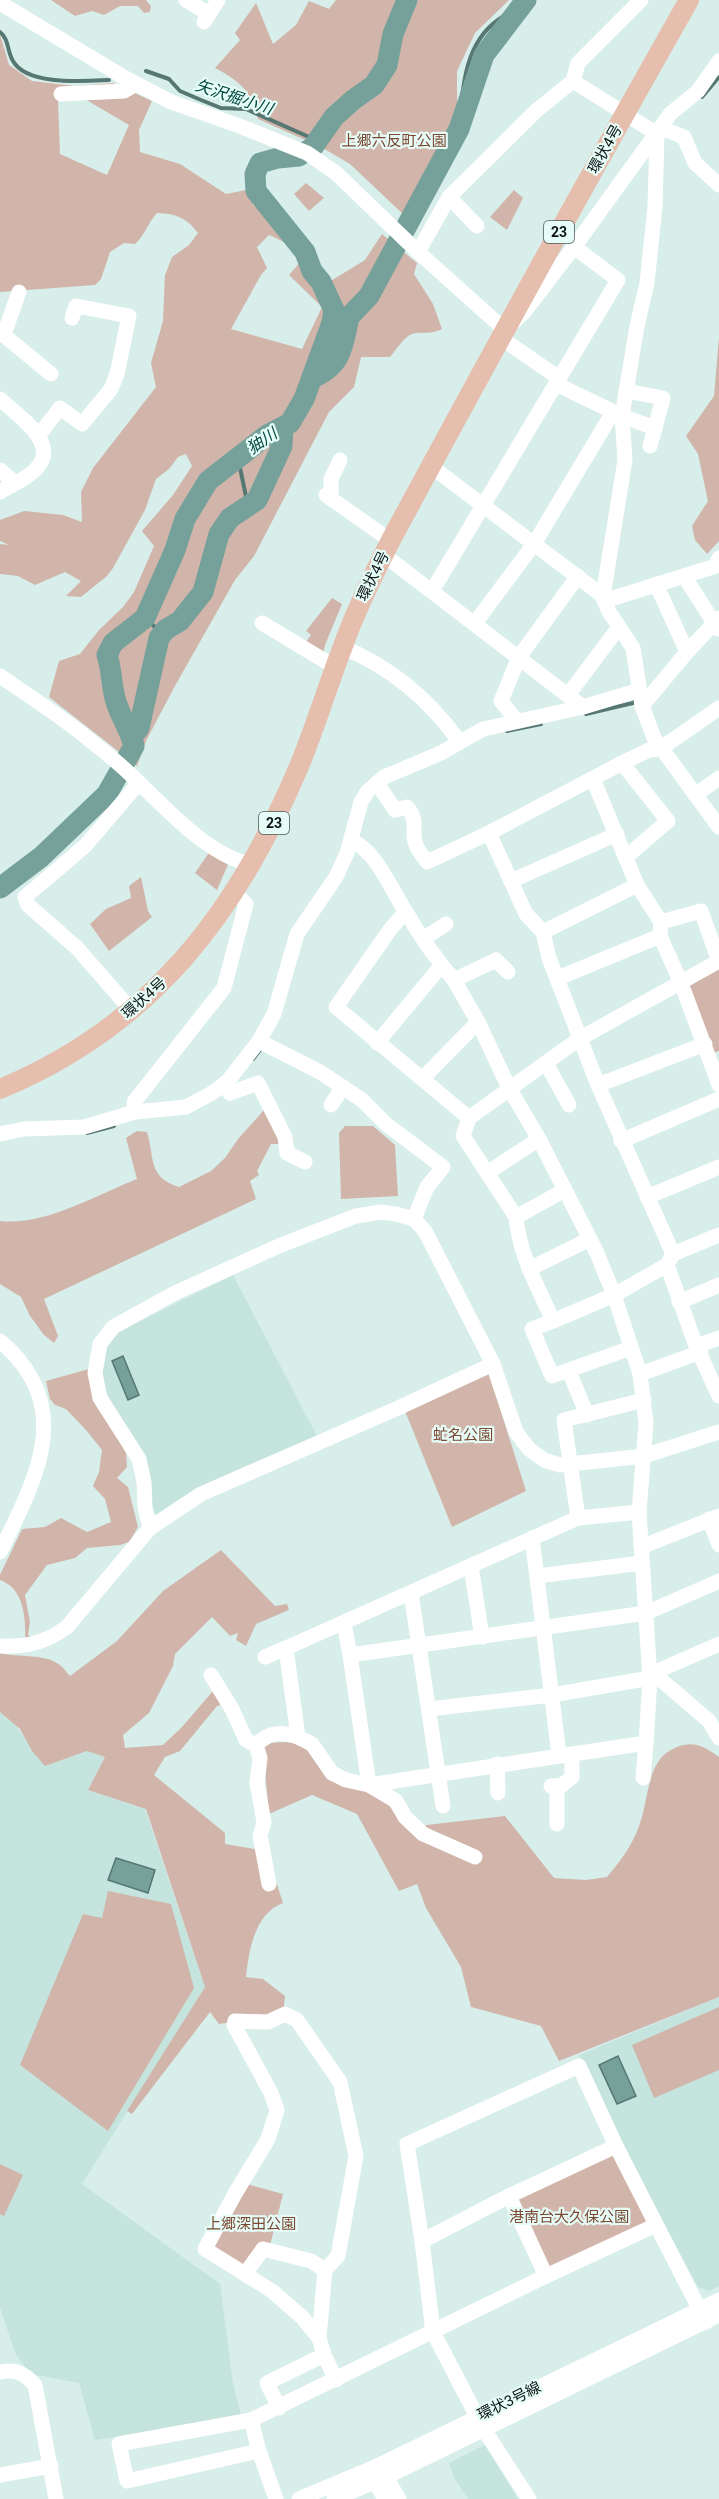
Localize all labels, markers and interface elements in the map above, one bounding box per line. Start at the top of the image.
water label: 矢沢掘小川 [193,76,277,119]
street label: 環状4号 [584,121,626,177]
park label: 上郷六反町公園 [341,132,447,150]
road number: 23 [544,221,574,243]
water label: 㹨川 [243,423,282,458]
street label: 環状4号 [353,548,393,604]
road number: 23 [259,812,289,834]
street label: 環状4号 [118,973,170,1023]
park label: 虻名公園 [433,1426,493,1444]
park label: 港南台大久保公園 [509,2208,629,2226]
park label: 上郷深田公園 [206,2215,296,2233]
street label: 環状3号線 [474,2378,544,2424]

